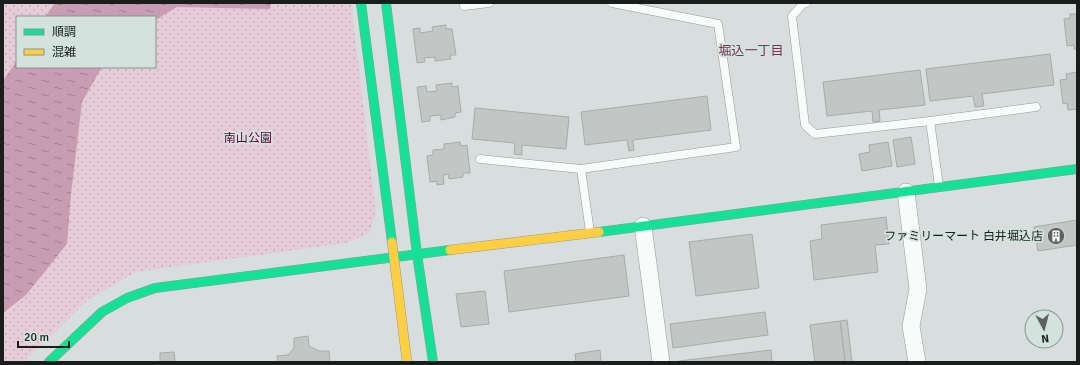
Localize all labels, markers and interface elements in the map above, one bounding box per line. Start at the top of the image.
legend [16,16,156,68]
text: 順調 [52,25,76,40]
district label: 堀込一丁目 [718,43,784,59]
text: 混雑 [52,45,76,60]
park label: 南山公園 [224,131,272,146]
building icon: ファミリーマート 白井堀込店 [1046,226,1066,246]
place label: ファミリーマート 白井堀込店 [884,229,1043,244]
north arrow [1024,309,1064,349]
scale bar [18,323,69,349]
text: 20 m [24,330,49,345]
text: N [1041,332,1050,345]

